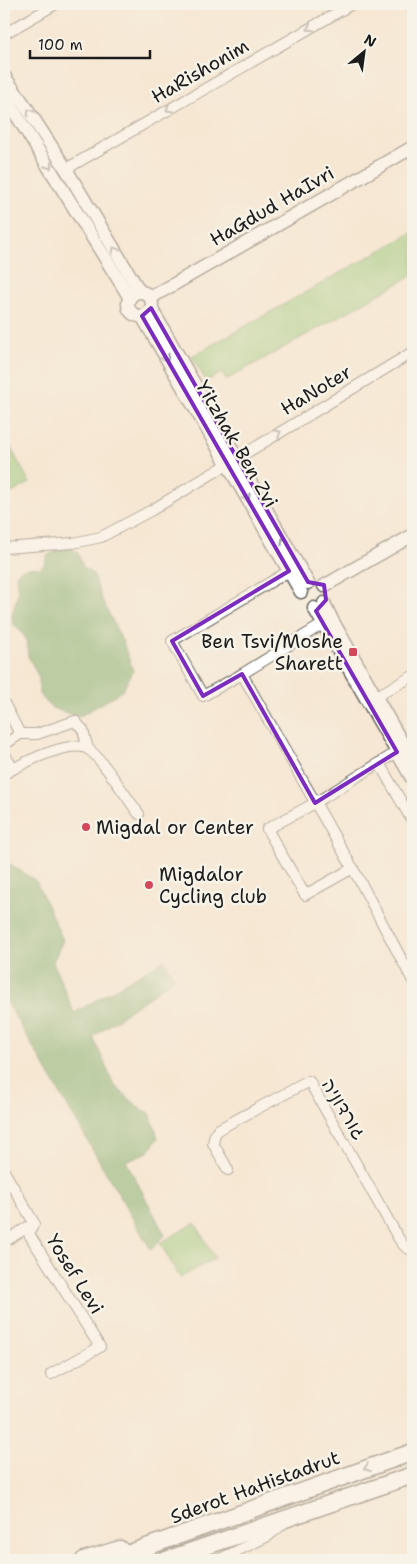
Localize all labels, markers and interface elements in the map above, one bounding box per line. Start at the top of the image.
one-way arrow [307,22,316,32]
scale bar [30,28,150,60]
north arrow [340,28,390,78]
text: N [361,30,380,51]
street label: HaRishonim [147,33,253,109]
text: 100 m [38,35,83,55]
one-way arrow [166,103,175,113]
one-way arrow [26,109,36,118]
one-way arrow [42,160,52,169]
street label: HaGdud HaIvri [205,160,339,252]
one-way arrow [112,247,122,256]
one-way arrow [160,352,170,361]
street label: HaNoter [276,359,356,421]
street label: Yitzhak Ben Zvi [190,376,284,512]
one-way arrow [273,429,282,439]
one-way arrow [241,493,251,502]
one-way arrow [281,537,291,546]
place label: Ben Tsvi/Moshe Sharett [201,629,343,676]
marker: Ben Tsvi/Moshe Sharett [347,646,359,658]
place label: Migdal or Center [96,815,254,840]
marker: Migdal or Center [80,821,92,833]
place label: Migdalor Cycling club [159,862,267,909]
marker: Migdalor Cycling club [143,879,155,891]
street label: גורדוניה [316,1074,372,1144]
street label: Yosef Levi [41,1229,109,1319]
street label: Sderot HaHistadrut [167,1445,343,1529]
one-way arrow [364,1462,372,1472]

